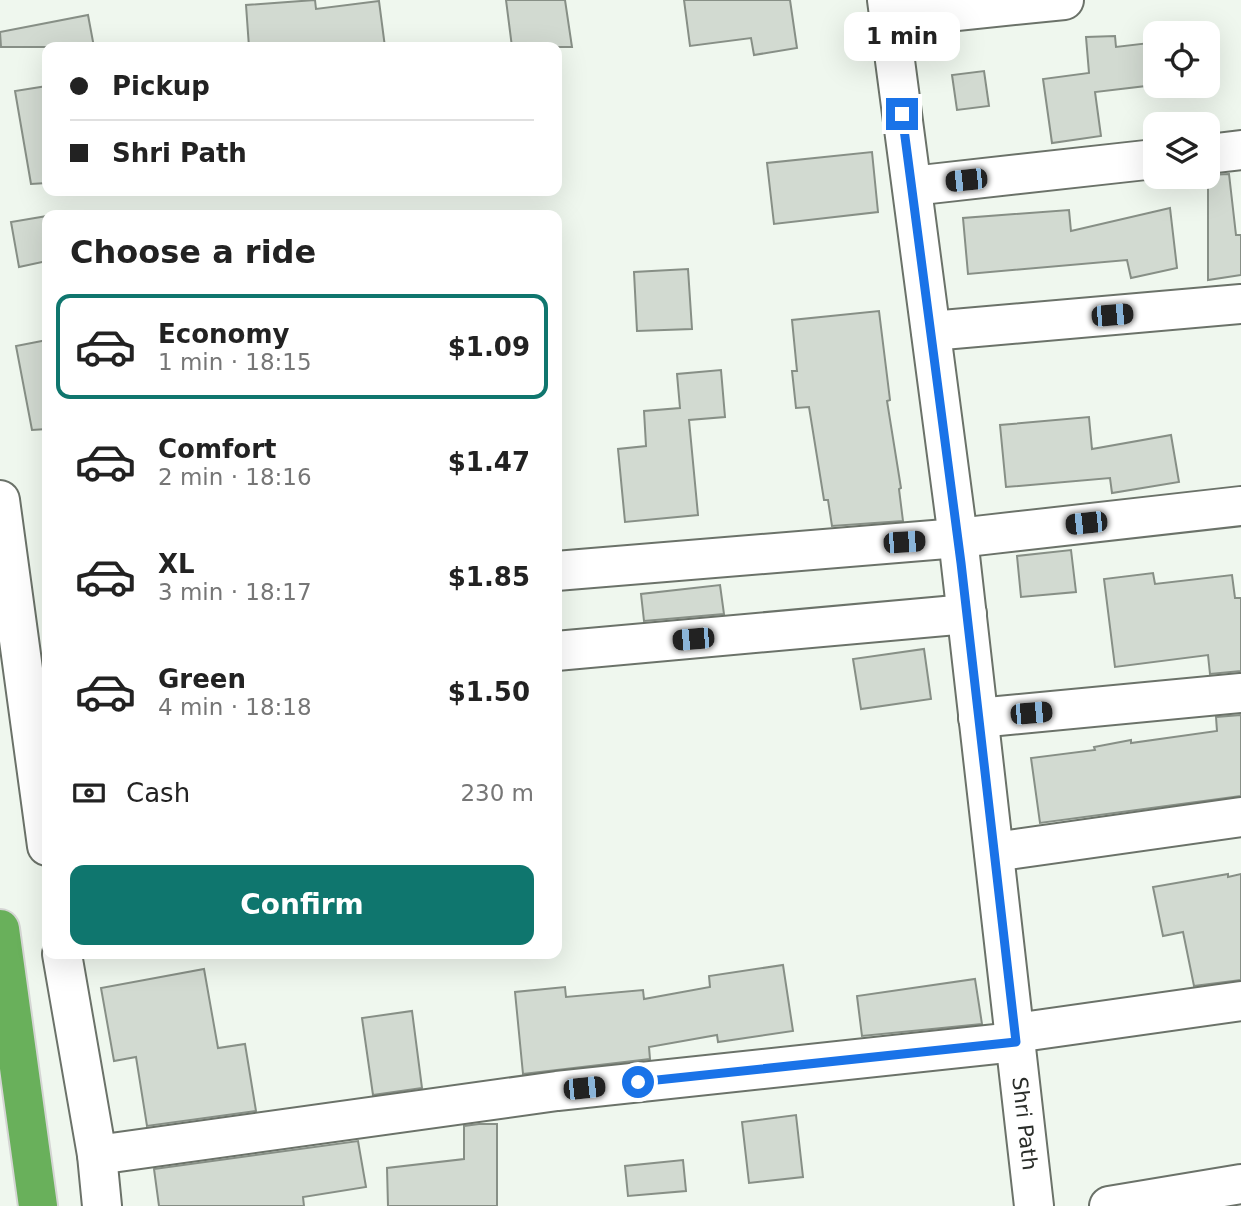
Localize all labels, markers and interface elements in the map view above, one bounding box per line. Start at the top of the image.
callout: 1 min [844,12,960,61]
map controls [1143,21,1220,189]
button: locate [1143,21,1220,98]
text: 1 min [866,23,938,49]
text: Pickup [112,71,210,101]
route end [886,98,918,130]
button: layers [1143,112,1220,189]
text: Shri Path [112,138,247,168]
car [945,167,988,193]
text: Choose a ride [70,233,316,271]
car [1091,303,1134,327]
icon: car [74,315,137,378]
text: Economy [158,319,289,349]
text: $1.09 [448,332,530,362]
text: 1 min · 18:15 [158,349,312,375]
icon: car [74,430,137,493]
text: Comfort [158,434,276,464]
text: $1.47 [448,447,530,477]
text: 2 min · 18:16 [158,464,312,490]
car [1065,510,1108,536]
car [883,530,926,554]
icon: car [74,545,137,608]
text: XL [158,549,195,579]
text: $1.85 [448,562,530,592]
text: 3 min · 18:17 [158,579,312,605]
car [672,627,715,651]
icon: car [74,660,137,723]
text: Green [158,664,246,694]
text: $1.50 [448,677,530,707]
text: 4 min · 18:18 [158,694,312,720]
car [1010,701,1053,725]
icon: cash [70,774,108,812]
text: Cash [126,778,190,808]
text: 230 m [460,780,534,806]
button: Confirm [70,865,534,945]
route start [622,1066,654,1098]
car [563,1075,606,1101]
street label: Shri Path [1007,1076,1042,1172]

